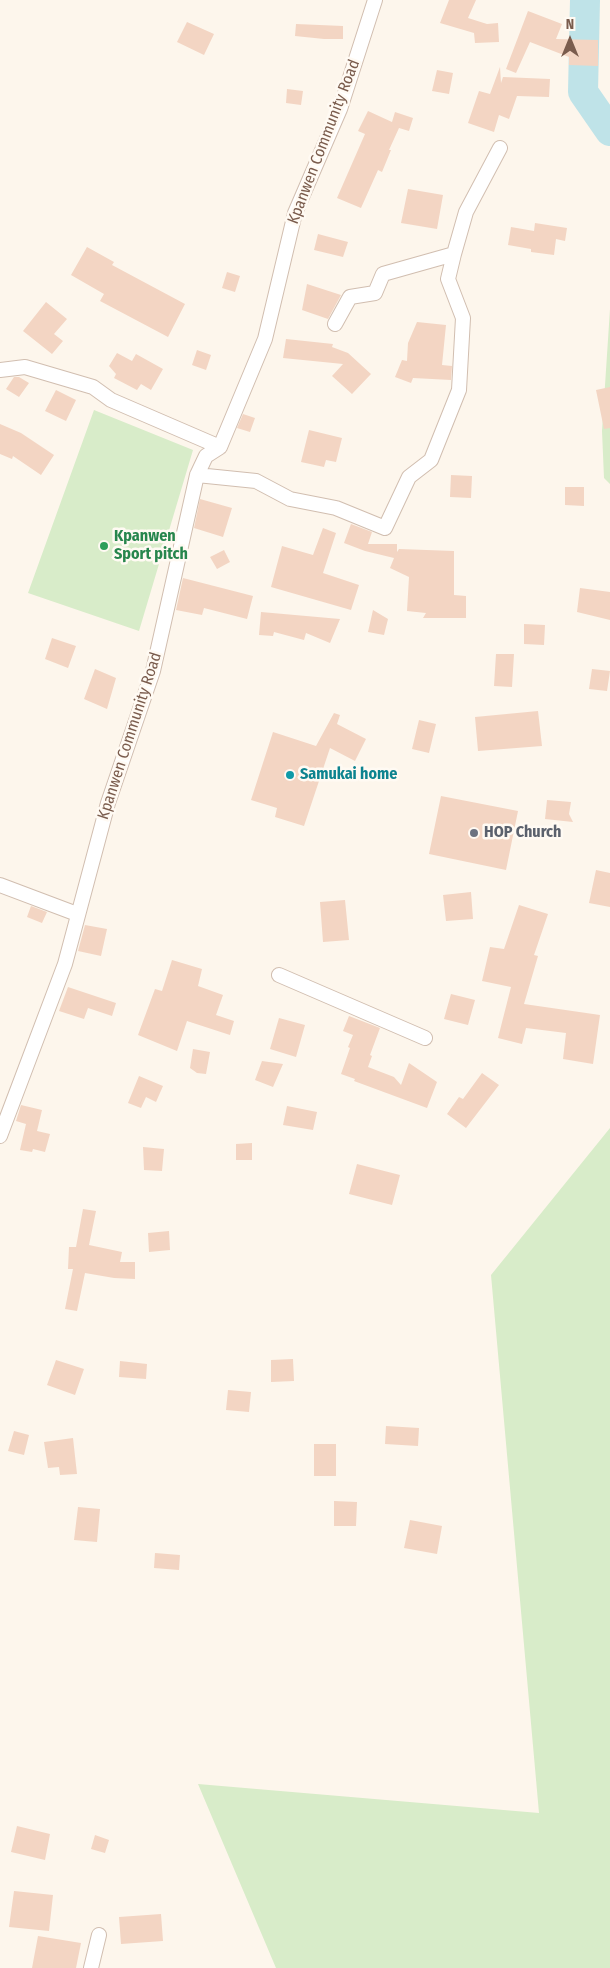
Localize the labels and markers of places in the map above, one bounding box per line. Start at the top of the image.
place label: Kpanwen Sport pitch [114,527,188,565]
marker: Kpanwen Sport pitch [98,540,110,552]
place label: Samukai home [300,765,397,785]
marker: Samukai home [284,769,296,781]
place label: HOP Church [484,823,561,843]
marker: HOP Church [468,827,480,839]

